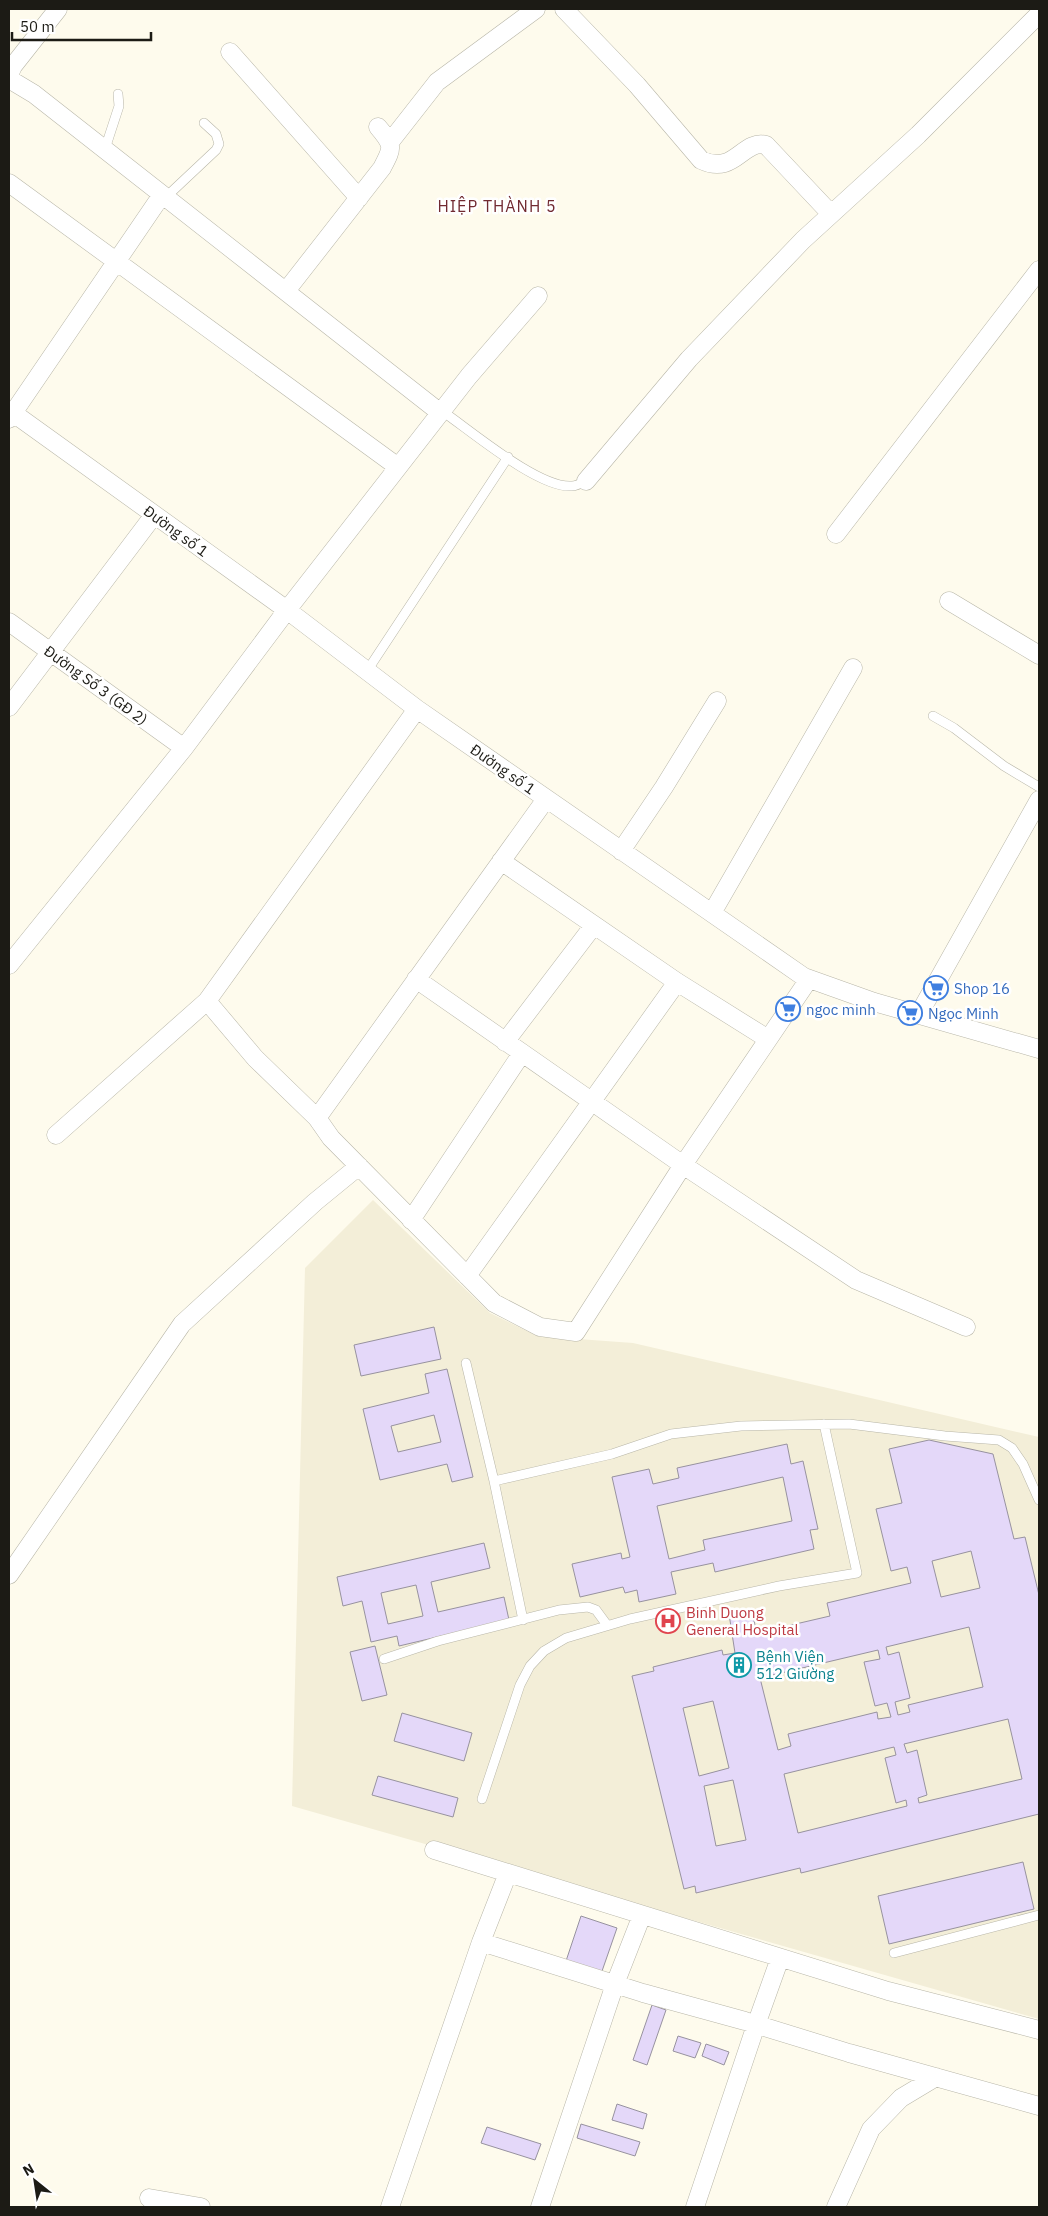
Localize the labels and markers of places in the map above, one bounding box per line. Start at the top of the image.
supermarket icon: Shop 16 [923,975,949,1001]
place label: Shop 16 [954,979,1010,998]
supermarket icon: ngoc minh [775,996,801,1022]
place label: ngoc minh [806,1000,876,1019]
supermarket icon: Ngọc Minh [897,1000,923,1026]
place label: Ngọc Minh [928,1004,999,1023]
place label: Binh Duong General Hospital [686,1603,799,1639]
hospital icon: Binh Duong General Hospital [655,1608,681,1634]
place label: Bệnh Viện 512 Giường [756,1647,834,1683]
building icon: Bệnh Viện 512 Giường [726,1652,752,1678]

